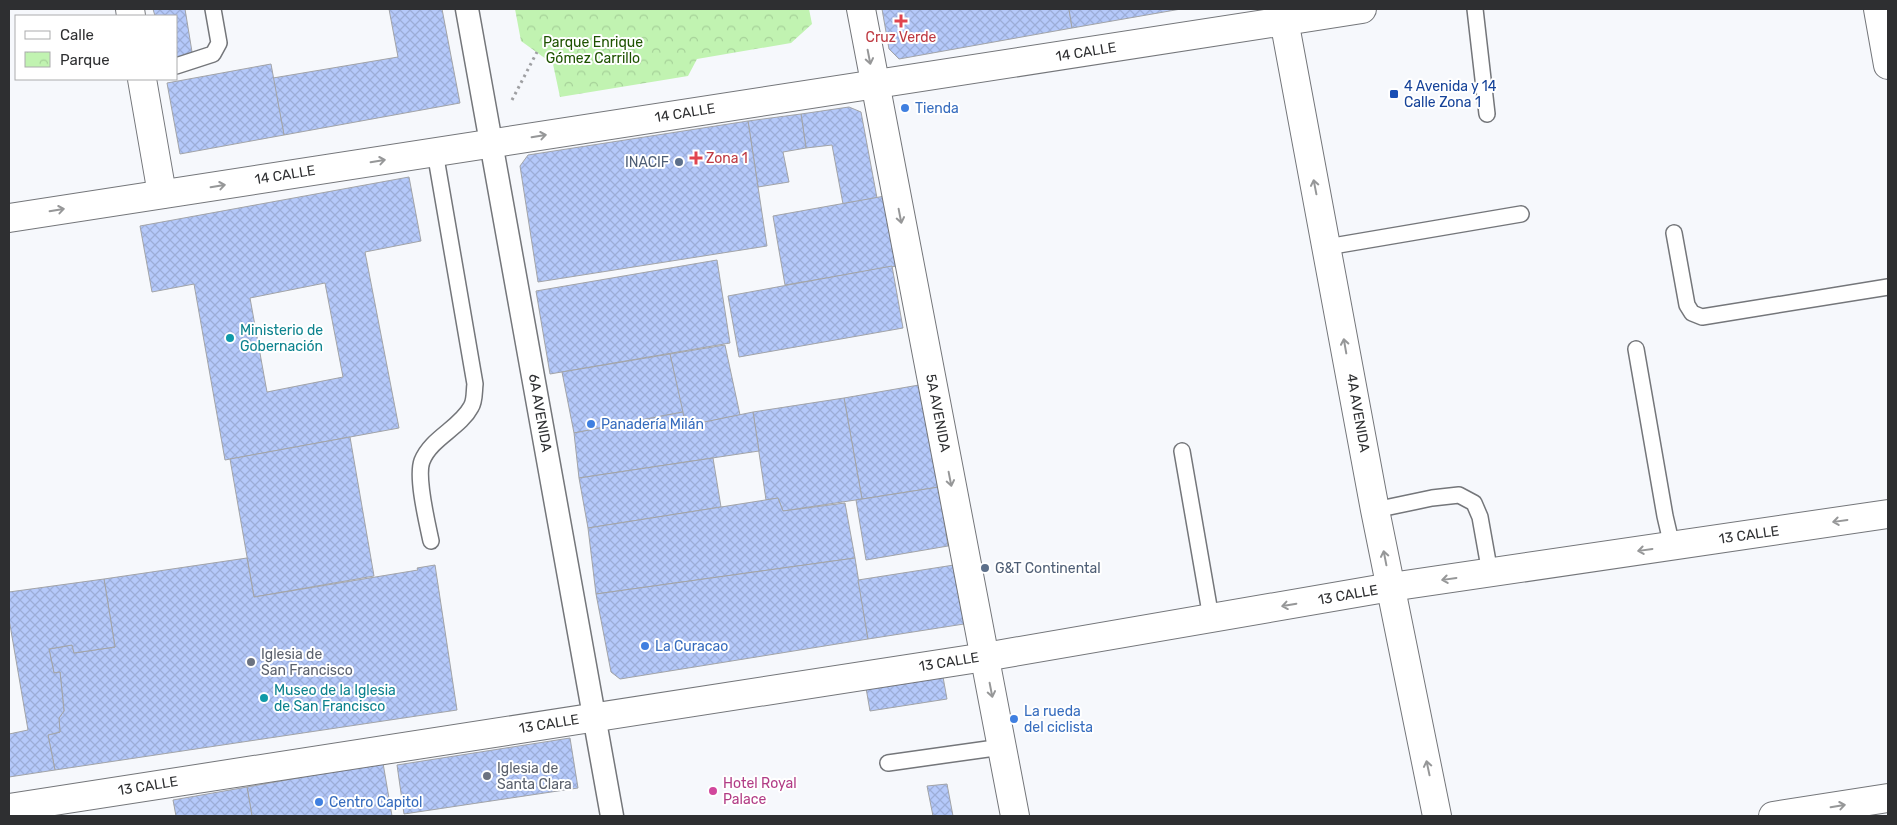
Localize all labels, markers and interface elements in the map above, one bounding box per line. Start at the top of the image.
legend [15,15,178,80]
marker: Cruz Verde [895,15,907,27]
text: Calle [60,26,94,44]
place label: Cruz Verde [866,29,937,46]
park label: Parque Enrique Gómez Carrillo [543,34,643,67]
street label: 14 CALLE [1055,39,1117,65]
one-way arrow [865,48,875,64]
text: Parque [60,51,110,69]
place label: 4 Avenida y 14 Calle Zona 1 [1404,78,1497,111]
marker: 4 Avenida y 14 Calle Zona 1 [1388,88,1400,100]
street label: 14 CALLE [654,100,716,126]
place label: Tienda [915,100,959,117]
marker: Tienda [899,102,911,114]
one-way arrow [530,131,546,141]
place label: Zona 1 [706,150,748,167]
marker: Zona 1 [690,152,702,164]
place label: INACIF [625,154,669,171]
one-way arrow [370,156,386,166]
marker: INACIF [673,156,685,168]
street label: 14 CALLE [254,162,316,188]
one-way arrow [1310,179,1320,195]
one-way arrow [209,180,225,190]
one-way arrow [49,205,65,215]
one-way arrow [895,208,905,224]
place label: Ministerio de Gobernación [240,322,323,355]
marker: Ministerio de Gobernación [224,332,236,344]
one-way arrow [1340,339,1350,355]
street label: 6A AVENIDA [525,372,555,454]
street label: 4A AVENIDA [1343,372,1373,454]
street label: 5A AVENIDA [922,373,954,454]
place label: Panadería Milán [601,416,704,433]
marker: Panadería Milán [585,418,597,430]
one-way arrow [946,471,956,487]
one-way arrow [1832,516,1848,526]
street label: 13 CALLE [1718,522,1780,548]
one-way arrow [1637,545,1653,555]
one-way arrow [1380,550,1389,566]
place label: G&T Continental [995,560,1101,577]
marker: G&T Continental [979,562,991,574]
one-way arrow [1442,574,1458,584]
street label: 13 CALLE [1317,581,1379,609]
one-way arrow [1281,600,1297,610]
place label: La Curacao [655,638,728,655]
marker: La Curacao [639,640,651,652]
place label: Iglesia de San Francisco [261,646,353,679]
street label: 13 CALLE [918,649,980,675]
marker: Iglesia de San Francisco [245,656,257,668]
place label: Museo de la Iglesia de San Francisco [274,682,396,715]
one-way arrow [987,682,996,698]
marker: Museo de la Iglesia de San Francisco [258,692,270,704]
place label: La rueda del ciclista [1024,703,1093,736]
street label: 13 CALLE [518,711,580,737]
marker: La rueda del ciclista [1008,713,1020,725]
place label: Iglesia de Santa Clara [497,760,572,793]
one-way arrow [1422,761,1432,777]
marker: Iglesia de Santa Clara [481,770,493,782]
street label: 13 CALLE [117,773,179,799]
place label: Hotel Royal Palace [723,775,797,808]
marker: Hotel Royal Palace [707,785,719,797]
place label: Centro Capitol [329,794,422,811]
marker: Centro Capitol [313,796,325,808]
one-way arrow [1830,801,1846,811]

